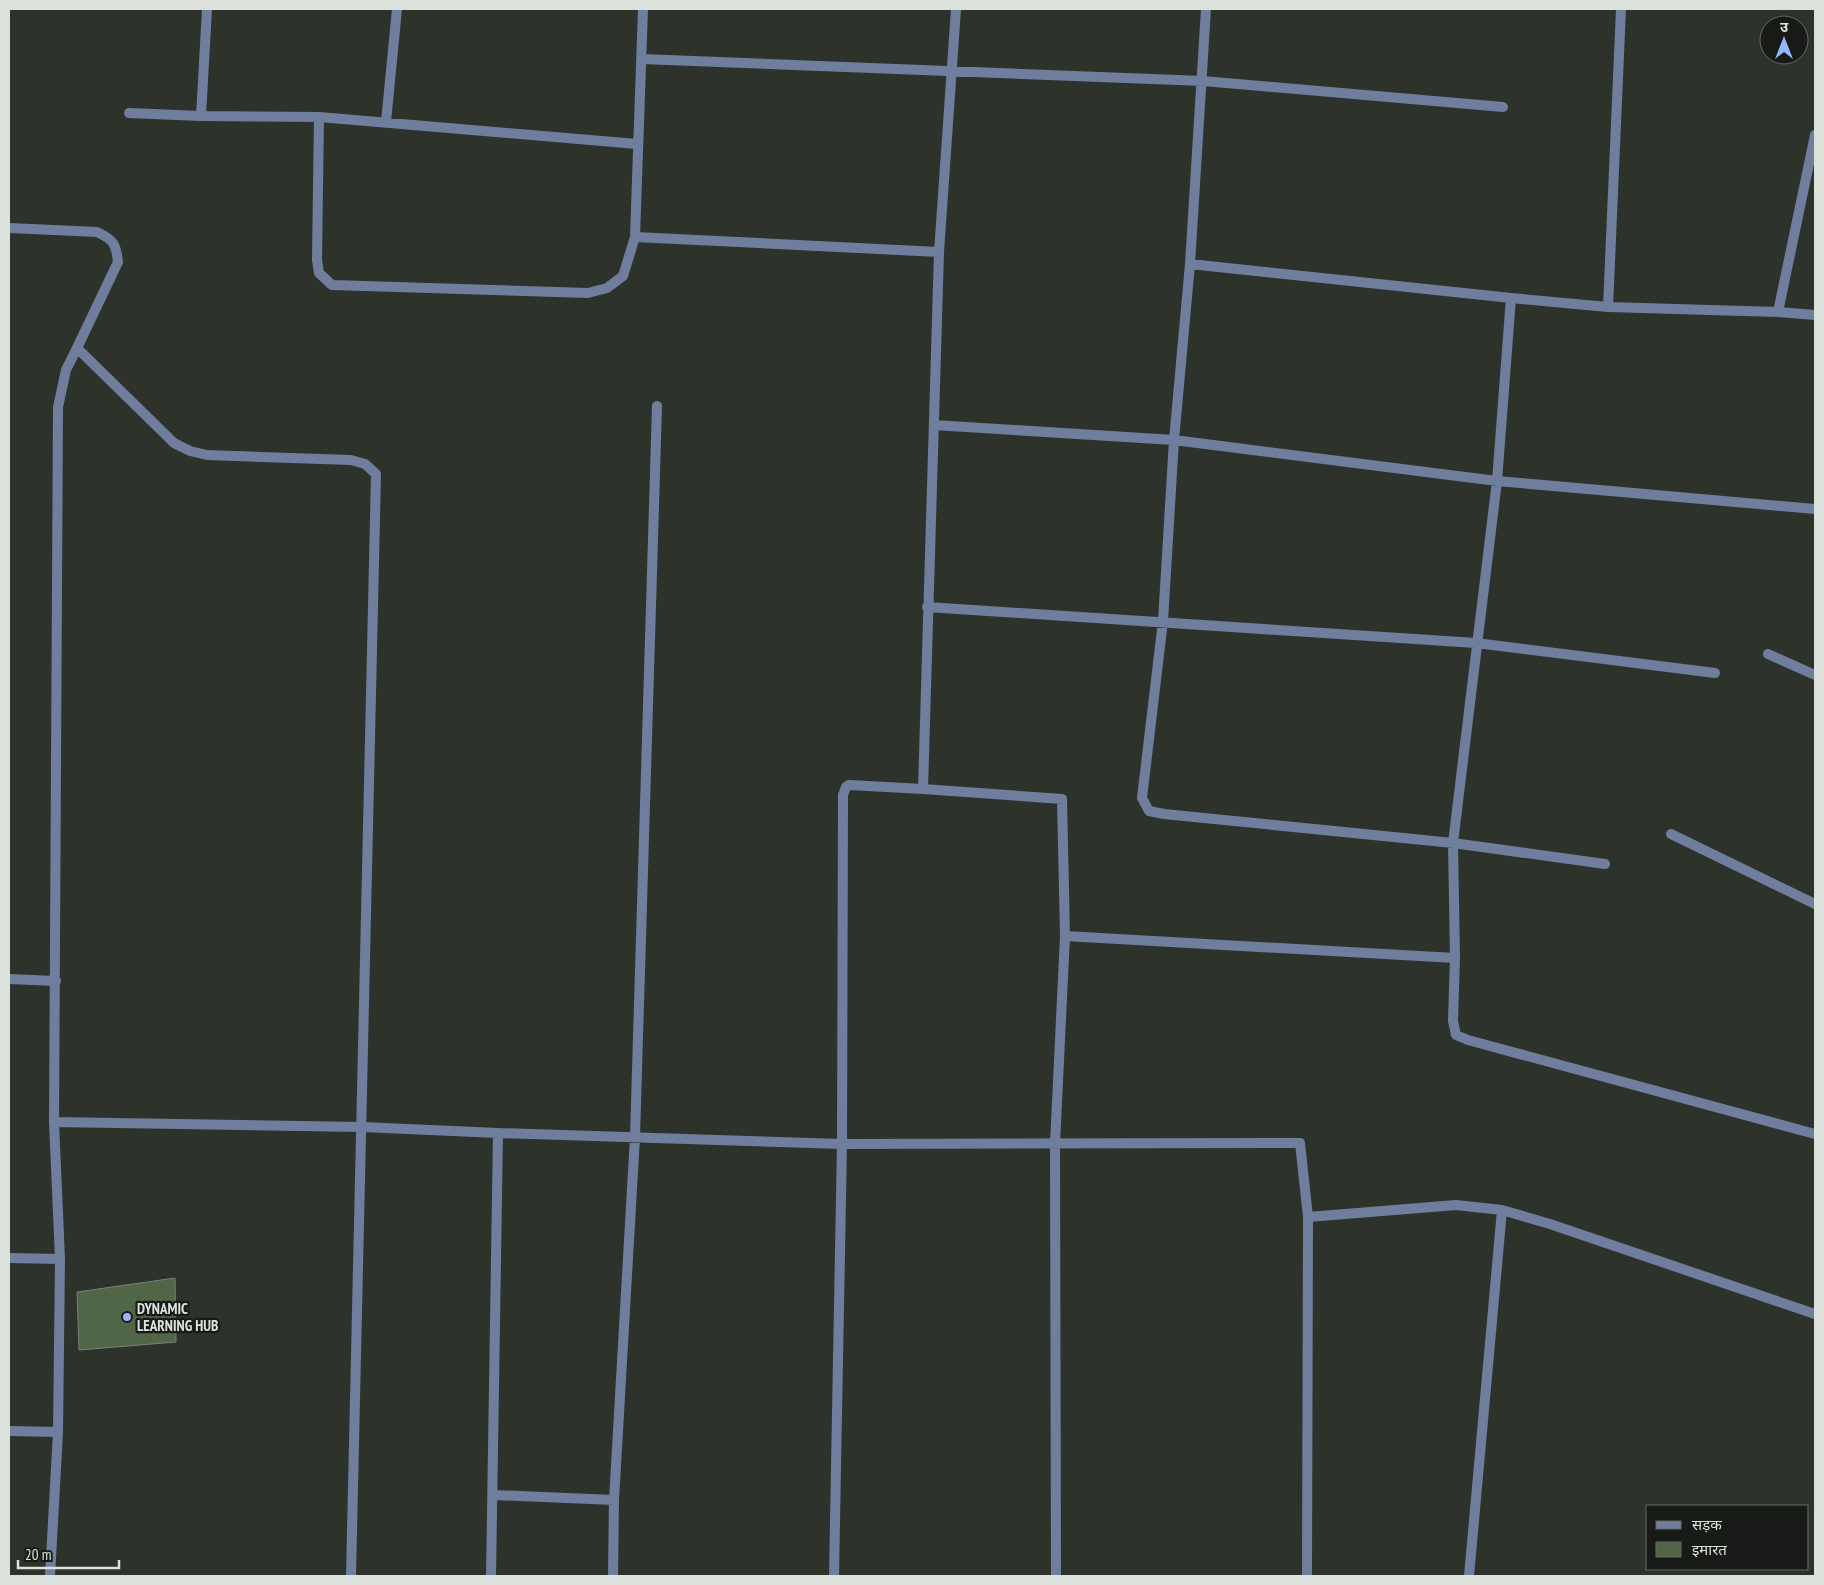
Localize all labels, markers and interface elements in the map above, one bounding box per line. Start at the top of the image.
north arrow [1759,15,1809,65]
text: उ [1780,18,1789,36]
place label: DYNAMIC LEARNING HUB [137,1299,218,1335]
marker: DYNAMIC LEARNING HUB [121,1311,133,1323]
legend [1646,1505,1809,1570]
text: सड़क [1692,1515,1722,1534]
scale bar [18,1538,119,1570]
text: इमारत [1692,1540,1727,1559]
text: 20 m [25,1545,51,1564]

